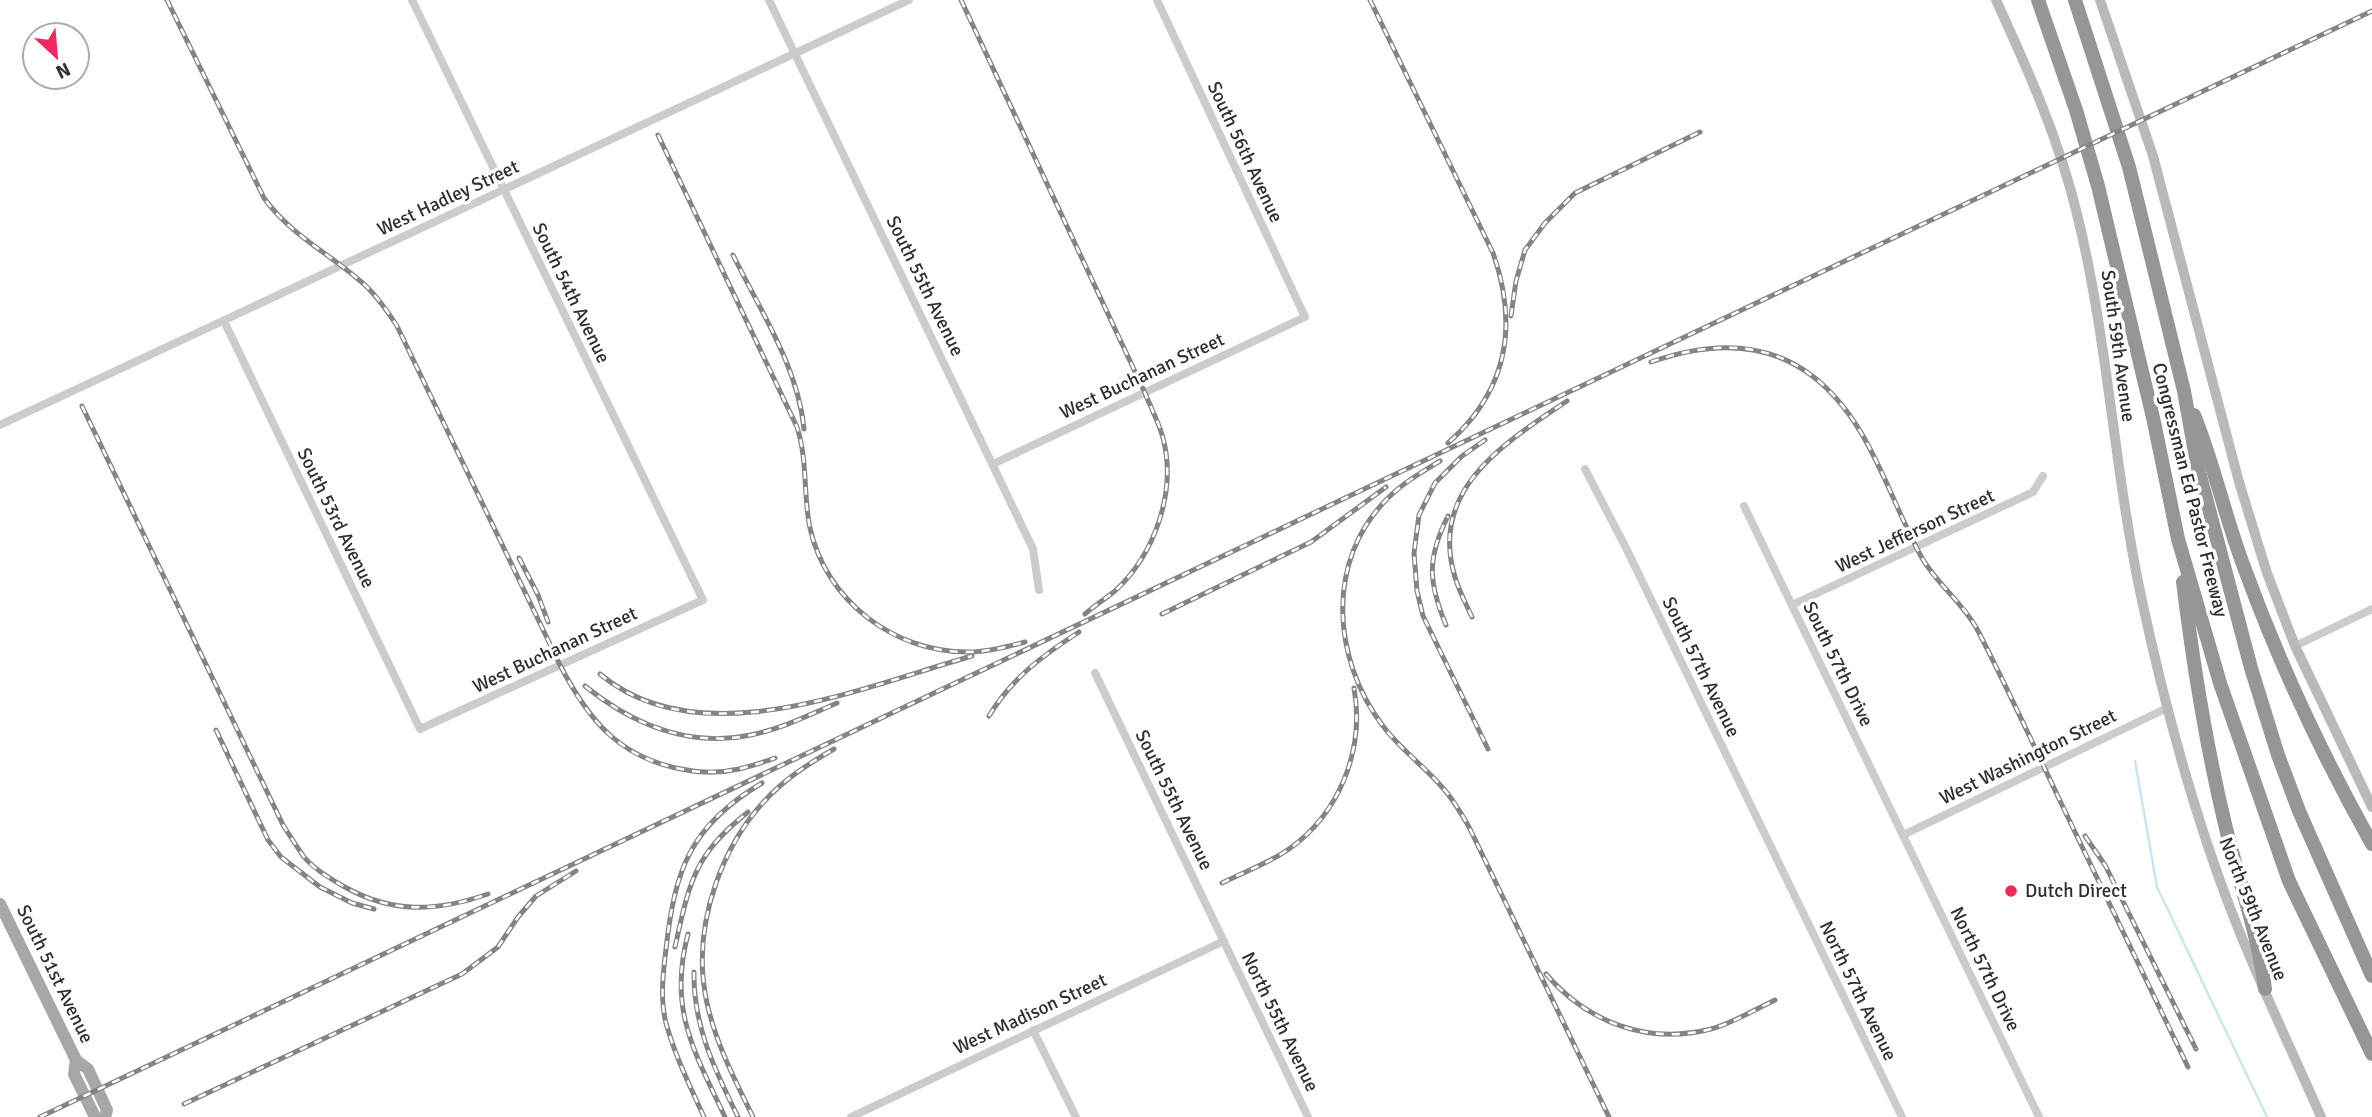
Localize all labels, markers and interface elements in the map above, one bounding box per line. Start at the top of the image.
north arrow [21,21,91,91]
text: N [52,57,74,84]
street label: South 56th Avenue [1202,78,1288,226]
street label: West Hadley Street [373,154,523,241]
street label: South 55th Avenue [881,212,969,360]
street label: South 54th Avenue [527,219,615,367]
street label: South 59th Avenue [2095,269,2141,423]
street label: West Buchanan Street [1056,327,1228,425]
street label: Congressman Ed Pastor Freeway [2147,360,2233,620]
street label: South 53rd Avenue [292,444,380,592]
street label: West Jefferson Street [1832,483,1999,578]
street label: South 57th Avenue [1657,593,1745,741]
street label: South 57th Drive [1797,598,1879,730]
street label: West Buchanan Street [469,601,641,699]
street label: West Washington Street [1936,704,2121,810]
street label: South 55th Avenue [1130,726,1218,874]
street label: North 59th Avenue [2213,834,2293,984]
place label: Dutch Direct [2025,879,2127,903]
marker: Dutch Direct [2003,883,2019,899]
street label: South 51st Avenue [11,901,99,1047]
street label: North 57th Drive [1945,903,2025,1035]
street label: North 57th Avenue [1814,917,1902,1065]
street label: North 55th Avenue [1236,948,1324,1096]
street label: West Madison Street [950,968,1111,1060]

